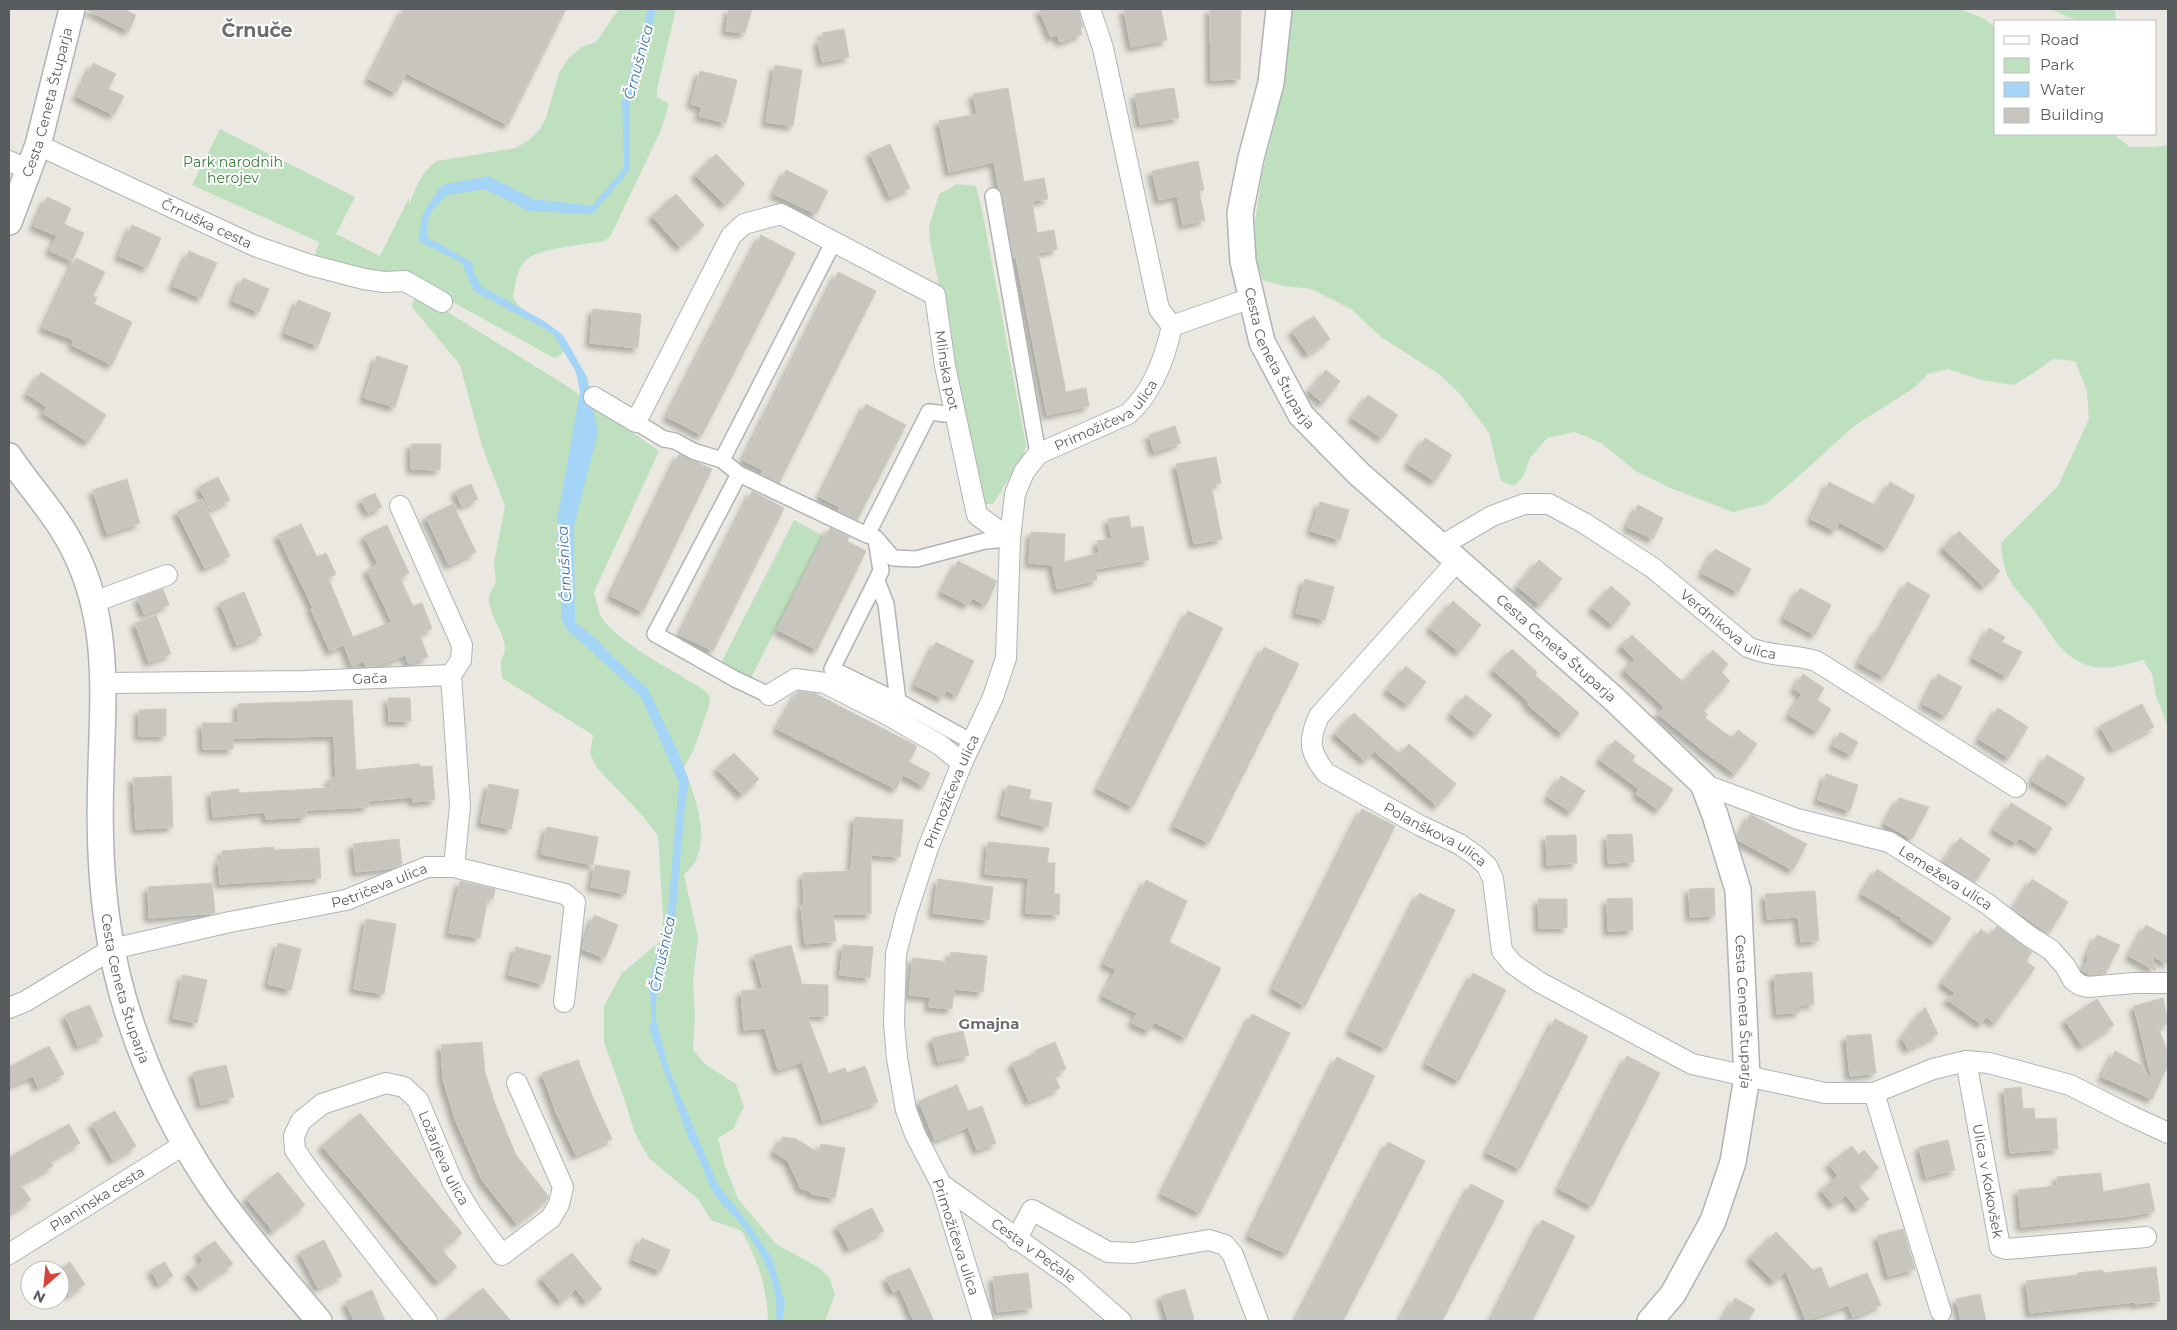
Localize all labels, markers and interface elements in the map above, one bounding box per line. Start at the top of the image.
district label: Črnuče [221,18,293,42]
legend [1994,20,2157,135]
water label: Črnušnica [619,22,657,102]
street label: Cesta Ceneta Štuparja [18,25,76,180]
text: Road [2040,30,2079,49]
text: Park [2040,55,2074,74]
text: Water [2040,80,2086,99]
text: Building [2040,105,2104,124]
park label: Park narodnih herojev [183,153,283,187]
street label: Črnuška cesta [158,195,255,252]
street label: Cesta Ceneta Štuparja [1240,286,1319,433]
street label: Mlinska pot [931,329,963,412]
street label: Primožičeva ulica [1051,376,1161,455]
water label: Črnušnica [553,525,575,603]
street label: Verdnikova ulica [1677,585,1778,663]
street label: Cesta Ceneta Štuparja [1492,590,1620,706]
street label: Gača [352,669,388,688]
street label: Primožičeva ulica [920,732,983,851]
street label: Polanškova ulica [1381,798,1491,871]
street label: Lemeževa ulica [1895,841,1996,914]
street label: Petričeva ulica [330,859,430,912]
street label: Cesta Ceneta Štuparja [97,912,154,1066]
water label: Črnušnica [645,914,679,994]
street label: Cesta Ceneta Štuparja [1731,934,1756,1091]
district label: Gmajna [959,1014,1019,1033]
street label: Ložarjeva ulica [414,1108,473,1209]
street label: Ulica v Kokovšek [1969,1122,2007,1240]
street label: Planinska cesta [46,1162,148,1235]
street label: Primožičeva ulica [929,1176,983,1298]
street label: Cesta v Pečale [988,1214,1080,1287]
north arrow [20,1260,70,1310]
text: N [30,1286,48,1307]

